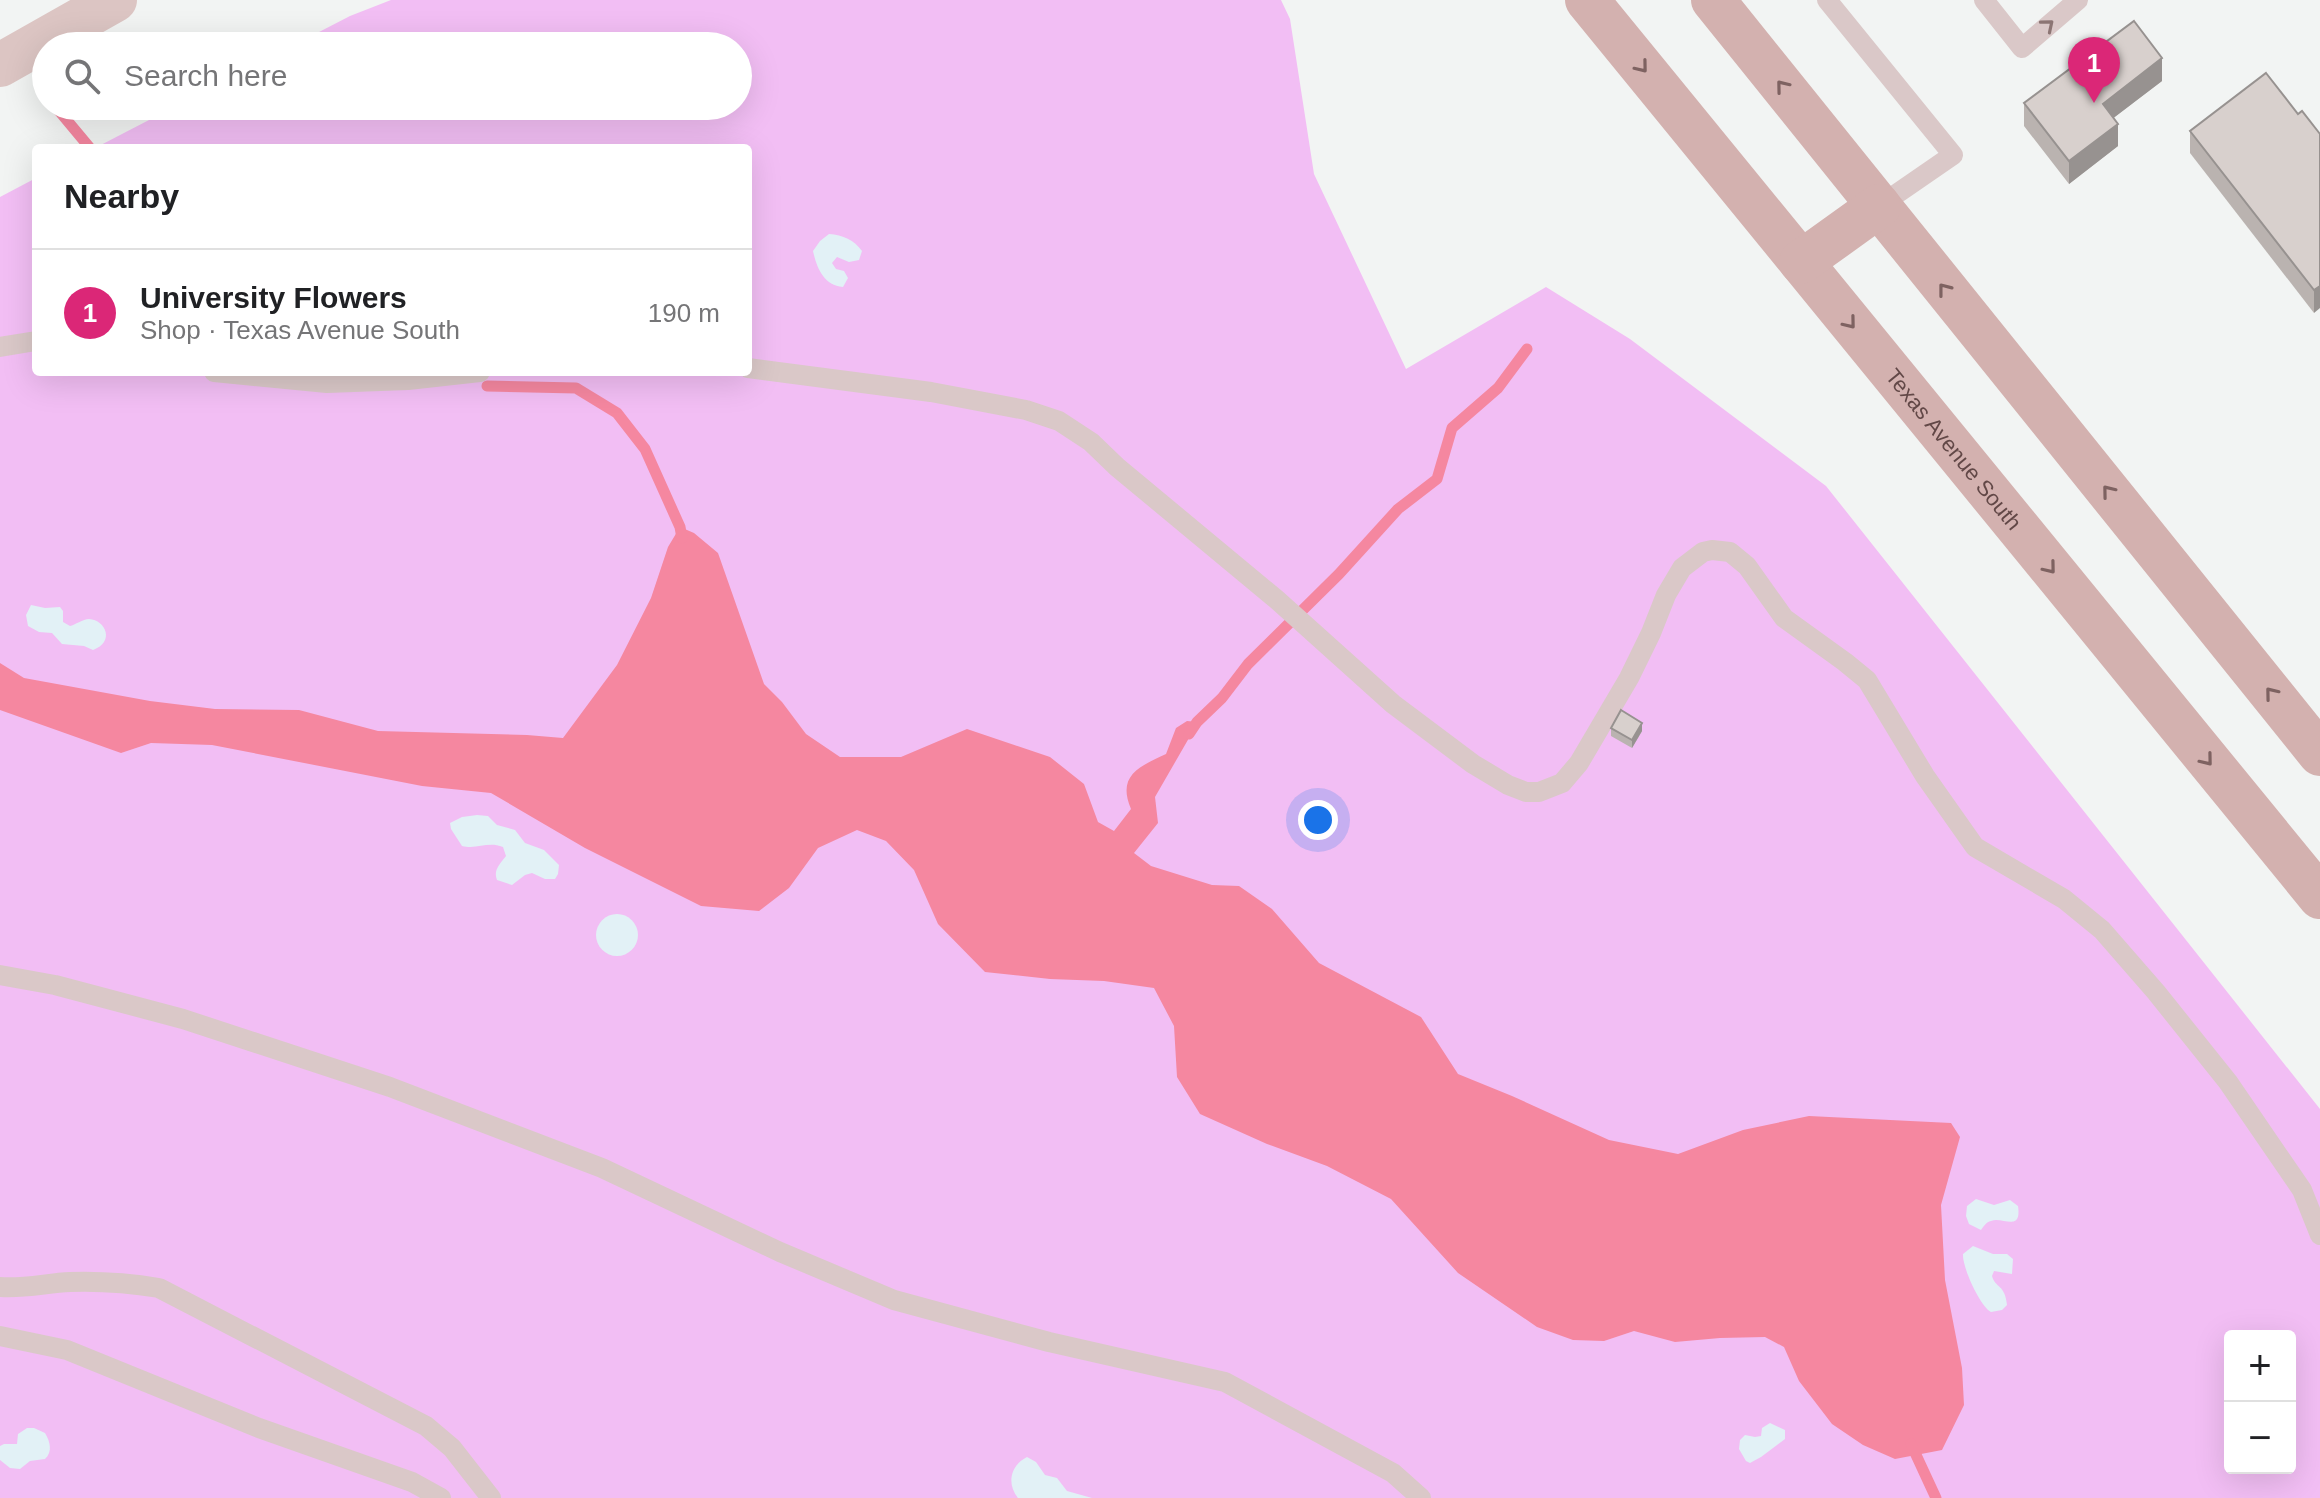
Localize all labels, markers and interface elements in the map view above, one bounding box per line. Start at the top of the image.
one-way arrow [2039,20,2053,35]
search box [32,32,752,120]
pin: 1 [2068,37,2120,103]
icon: search [60,54,104,98]
one-way arrow [1633,58,1647,73]
text: Search here [124,59,287,92]
one-way arrow [1777,80,1792,95]
text: Nearby [64,177,179,215]
text: University Flowers [140,281,407,314]
one-way arrow [1939,284,1954,298]
text: 1 [83,298,97,328]
text: 190 m [648,298,720,328]
one-way arrow [1840,313,1855,328]
text: Shop · Texas Avenue South [140,315,460,345]
street label: Texas Avenue South [1881,364,2027,535]
one-way arrow [2103,485,2117,500]
one-way arrow [2040,558,2054,573]
one-way arrow [2266,688,2281,702]
one-way arrow [2197,751,2211,766]
your location [1298,800,1338,840]
map controls [2224,1330,2296,1474]
button: + [2224,1330,2296,1402]
button: − [2224,1402,2296,1474]

